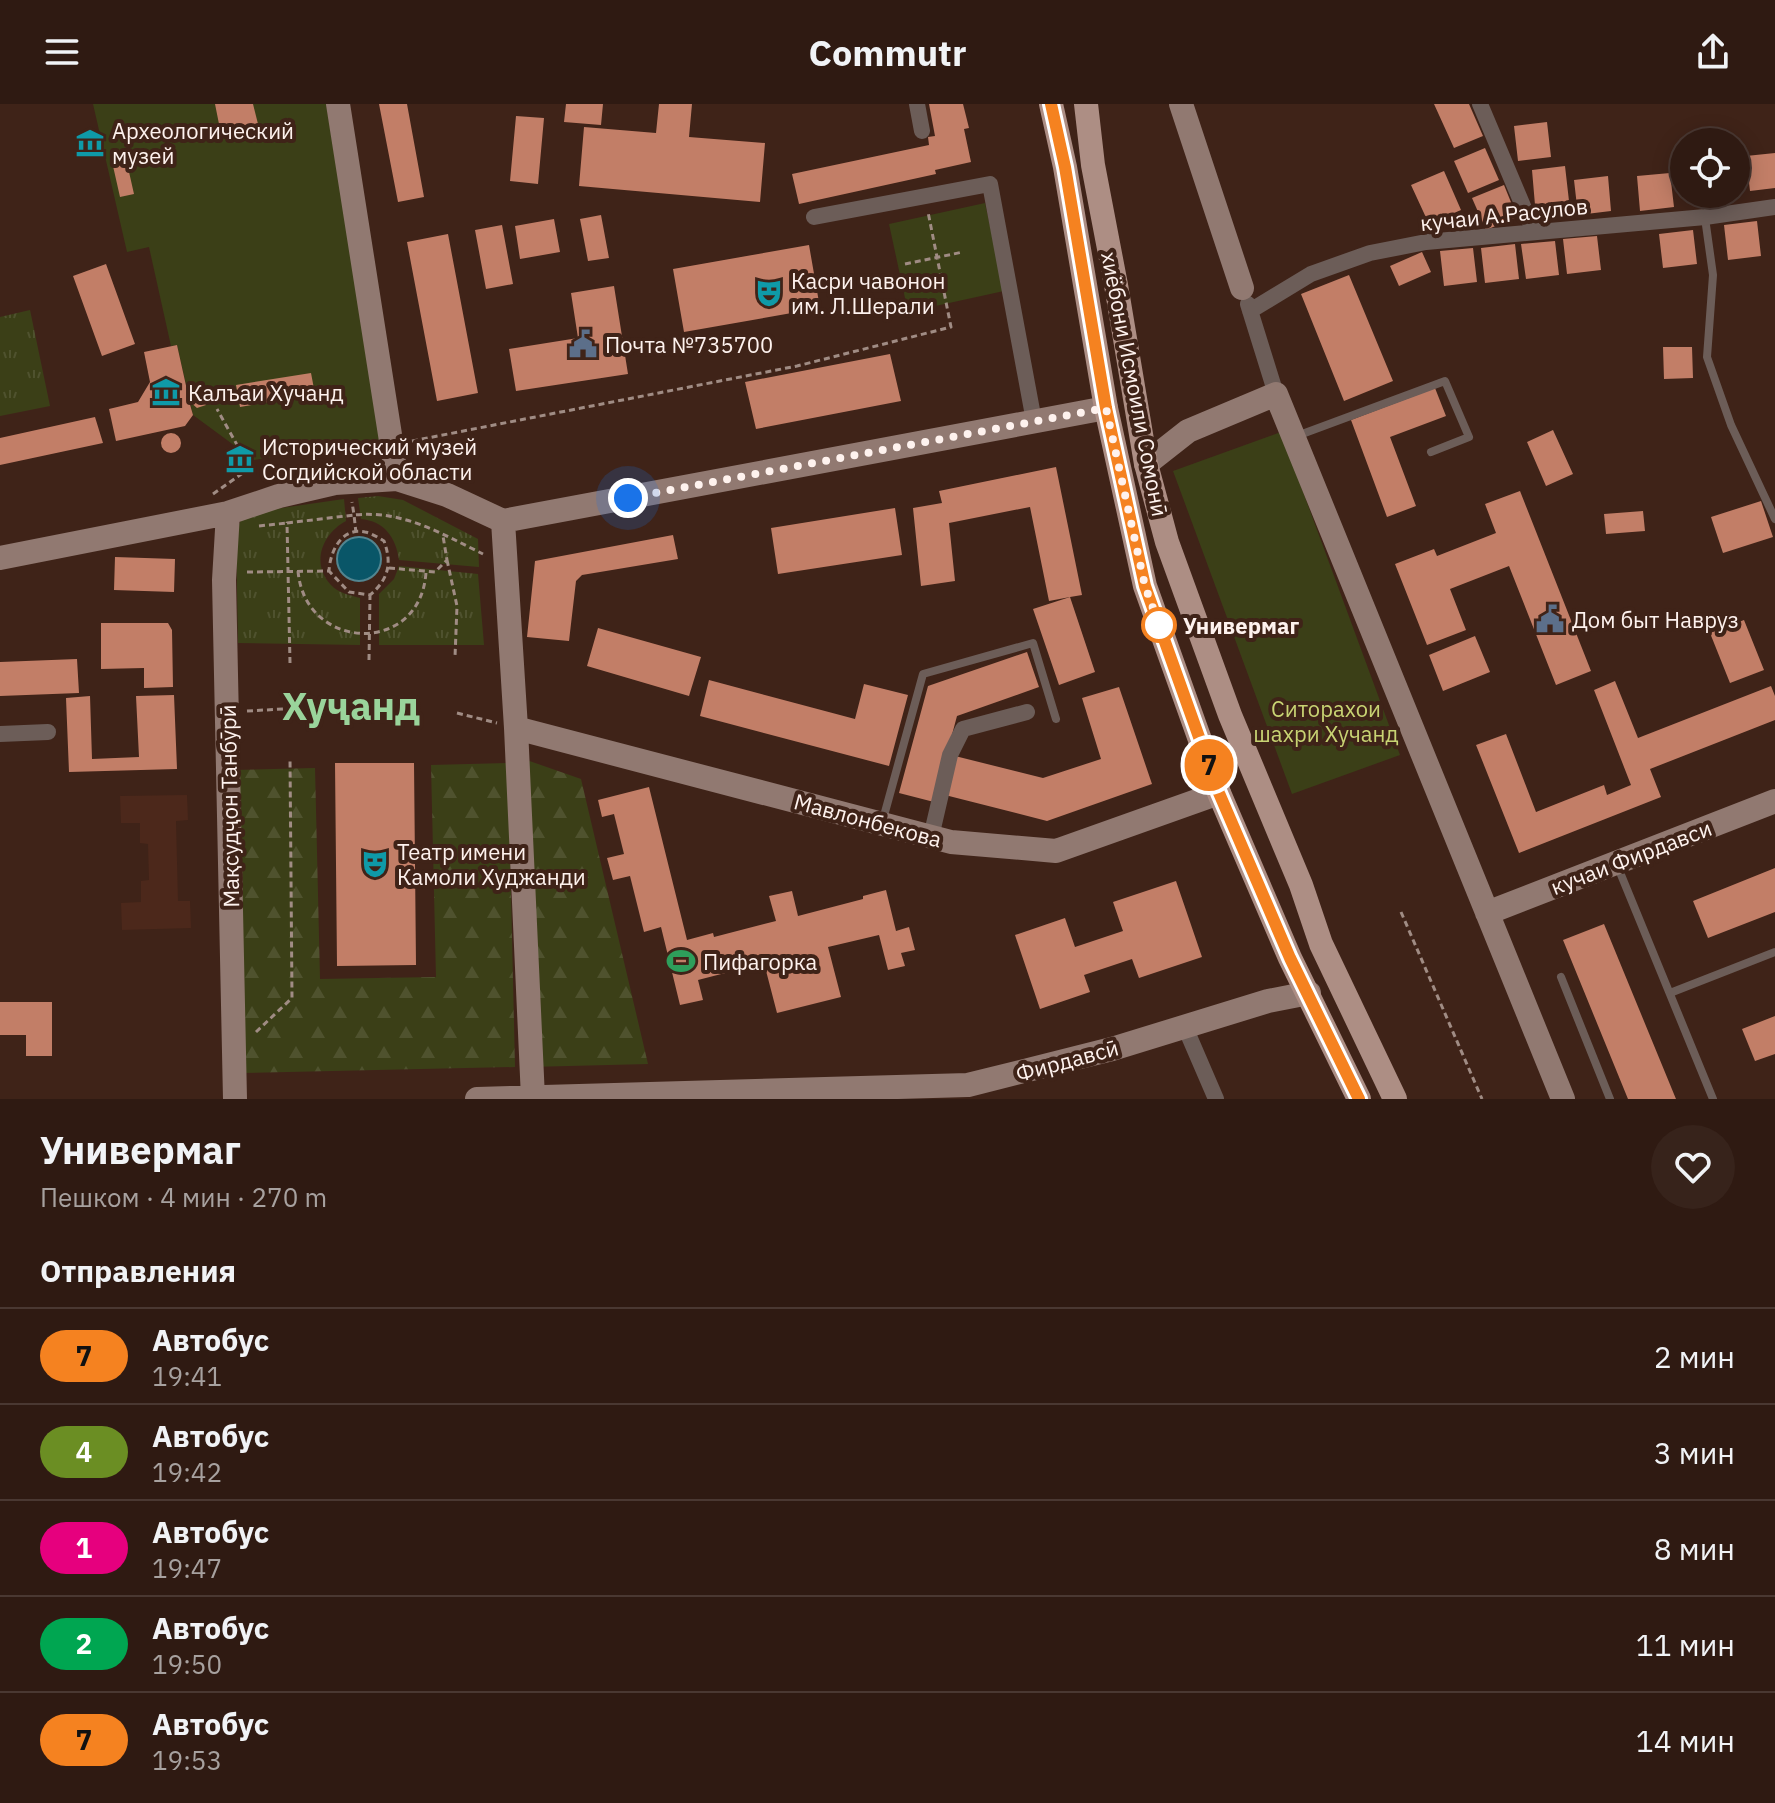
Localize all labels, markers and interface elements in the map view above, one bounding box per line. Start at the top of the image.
text: Commutr [809,29,966,76]
icon: menu [40,30,84,74]
icon: share [1691,30,1735,74]
place label: Археологический музей [112,116,294,170]
museum icon: Археологический музей [75,128,105,158]
map controls [1670,128,1750,208]
button: locate [1670,128,1750,208]
street label: кучаи А.Расулов [1419,191,1589,237]
street label: хиёбони Исмоили Сомонӣ [1095,249,1175,519]
place label: Касри чавонон им. Л.Шерали [791,266,946,320]
theatre icon: Касри чавонон им. Л.Шерали [754,278,784,308]
public building icon: Почта №735700 [568,329,598,359]
place label: Почта №735700 [605,330,773,359]
museum icon: Калъаи Хучанд [151,377,181,407]
place label: Калъаи Хучанд [188,378,344,407]
place label: Исторический музей Согдийской области [262,432,477,486]
museum icon: Исторический музей Согдийской области [225,444,255,474]
your location [608,478,648,518]
public building icon: Дом быт Навруз [1535,604,1565,634]
place label: Дом быт Навруз [1572,605,1739,634]
marker: Универмаг [1142,608,1176,642]
place label: Универмаг [1183,611,1300,640]
district label: Хуҷанд [282,681,420,730]
park label: Ситорахои шахри Хучанд [1253,694,1399,748]
street label: Мақсудҷон Танбӯрӣ [213,704,245,908]
line badge: 7 [1183,739,1235,791]
text: 7 [1201,746,1217,783]
street label: Мавлонбекова [791,786,945,854]
street label: кучаи Фирдавси [1546,813,1716,901]
place label: Театр имени Камоли Худжанди [397,837,586,891]
theatre icon: Театр имени Камоли Худжанди [360,849,390,879]
sports icon: Пифагорка [666,946,696,976]
place label: Пифагорка [703,947,818,976]
street label: Фирдавсӣ [1012,1032,1122,1088]
text: Универмаг [40,1125,241,1174]
button: heart [1651,1125,1735,1209]
text: Пешком · 4 мин · 270 m [40,1180,327,1214]
text: Отправления [40,1251,236,1290]
text: Автобус [152,1320,269,1359]
text: 7 [76,1337,92,1374]
text: 2 мин [1654,1337,1735,1376]
text: 19:41 [152,1359,222,1393]
text: Автобус [152,1416,269,1455]
text: 4 [76,1433,92,1470]
text: 3 мин [1654,1433,1735,1472]
text: 19:42 [152,1455,222,1489]
text: Автобус [152,1512,269,1551]
text: 1 [76,1529,92,1566]
text: 8 мин [1654,1529,1735,1568]
text: 19:47 [152,1551,222,1585]
text: Автобус [152,1608,269,1647]
text: 2 [76,1625,92,1662]
text: 11 мин [1636,1625,1735,1664]
text: 19:50 [152,1647,222,1681]
text: Автобус [152,1704,269,1743]
text: 7 [76,1721,92,1758]
text: 14 мин [1636,1721,1735,1760]
text: 19:53 [152,1743,222,1777]

